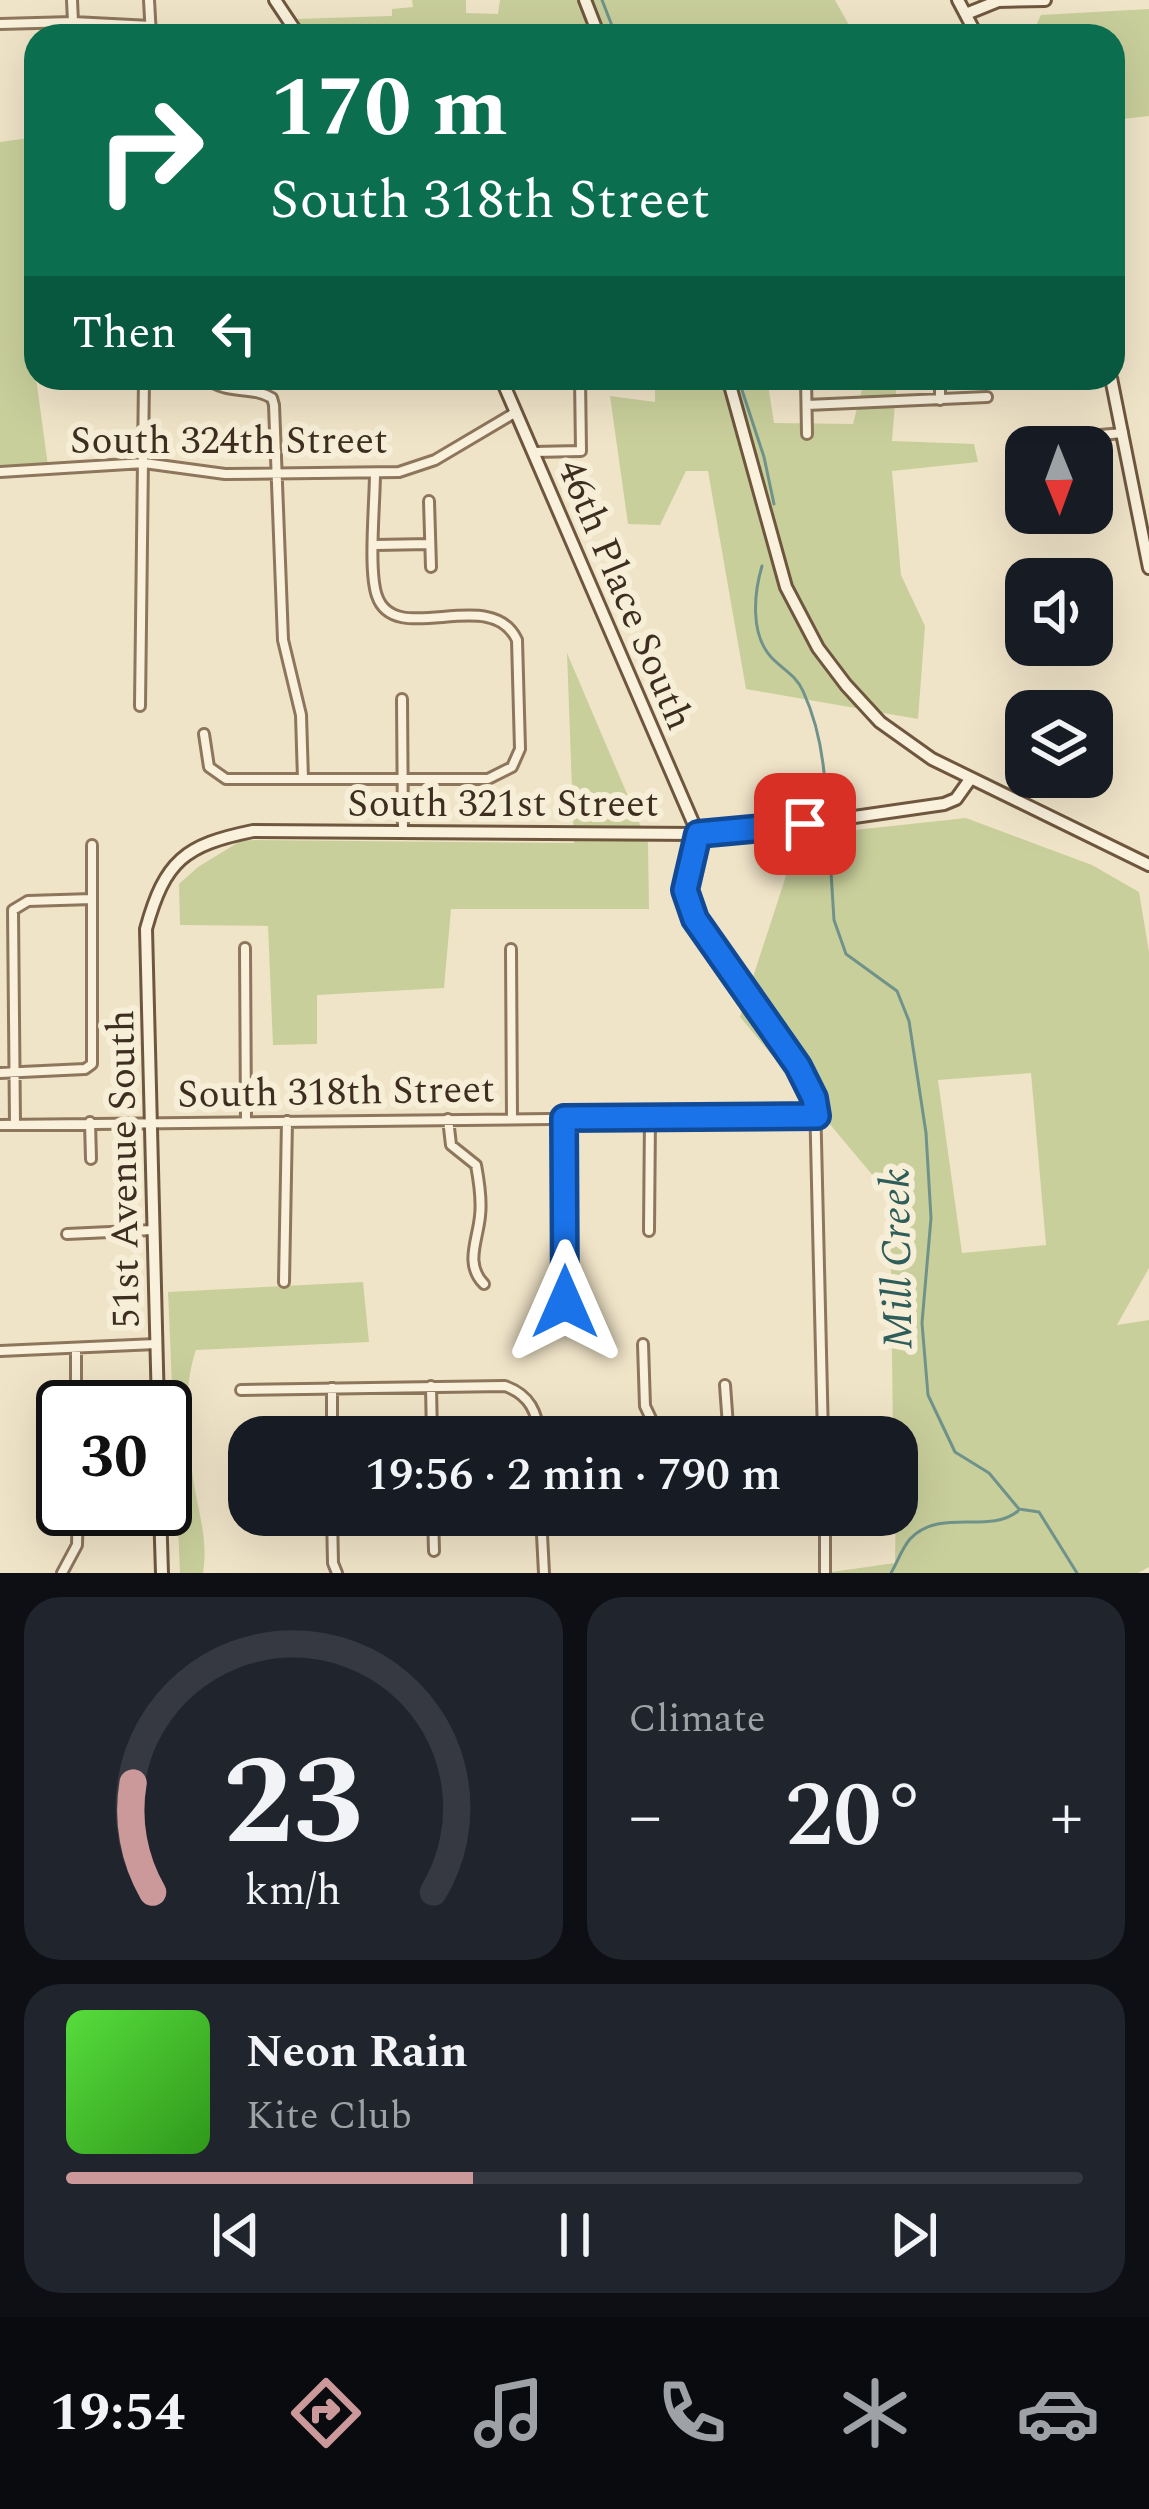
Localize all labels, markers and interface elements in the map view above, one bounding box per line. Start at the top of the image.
text: 170 m [270,45,508,173]
icon: right [72,72,228,228]
text: South 318th Street [270,160,710,242]
text: Then [72,299,177,368]
icon: left [201,300,267,366]
street label: South 324th Street [70,412,388,471]
north arrow [1005,426,1113,534]
map controls [1005,426,1113,798]
street label: 46th Place South [541,450,708,739]
button: sound [1005,558,1113,666]
button: layers [1005,690,1113,798]
pin [754,773,856,875]
street label: South 321st Street [347,775,659,834]
icon: arrive [772,791,838,857]
street label: 51st Avenue South [92,1009,157,1329]
street label: South 318th Street [177,1060,495,1125]
water label: Mill Creek [864,1168,931,1350]
position arrow [502,1239,628,1365]
speed limit sign: 30 [36,1380,192,1536]
text: 19:56 · 2 min · 790 m [365,1441,781,1510]
text: Climate [629,1690,766,1749]
text: 23 [223,1709,363,1899]
text: 20° [785,1749,926,1886]
text: − [629,1767,662,1868]
text: + [1050,1767,1083,1868]
text: km/h [245,1858,342,1923]
text: Neon Rain [246,2018,468,2087]
text: Kite Club [246,2087,412,2146]
icon: previous [203,2202,269,2268]
icon: pause [542,2202,608,2268]
icon: next [881,2202,947,2268]
icon: directions [284,2371,368,2455]
icon: music [467,2371,551,2455]
icon: phone [650,2371,734,2455]
icon: climate [833,2371,917,2455]
icon: car [1016,2371,1100,2455]
text: 19:54 [49,2372,185,2454]

